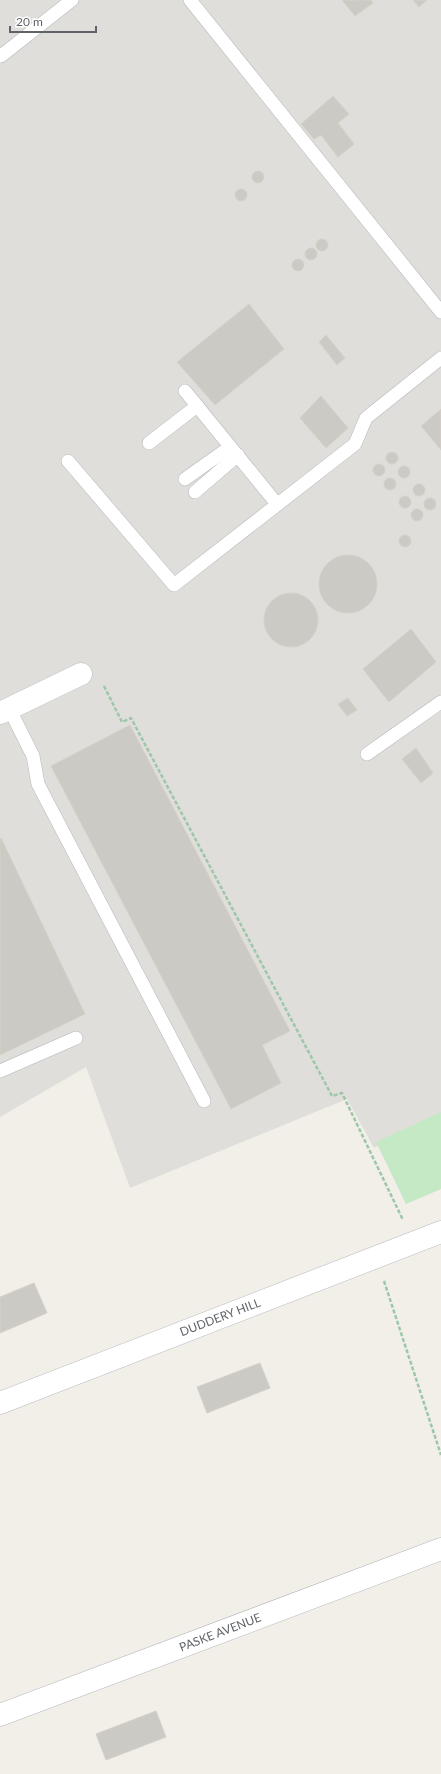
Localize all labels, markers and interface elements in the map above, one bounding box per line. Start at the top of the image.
scale bar [10,8,96,34]
text: 20 m [16,14,43,29]
street label: DUDDERY HILL [178,1295,262,1339]
street label: PASKE AVENUE [177,1610,263,1654]

